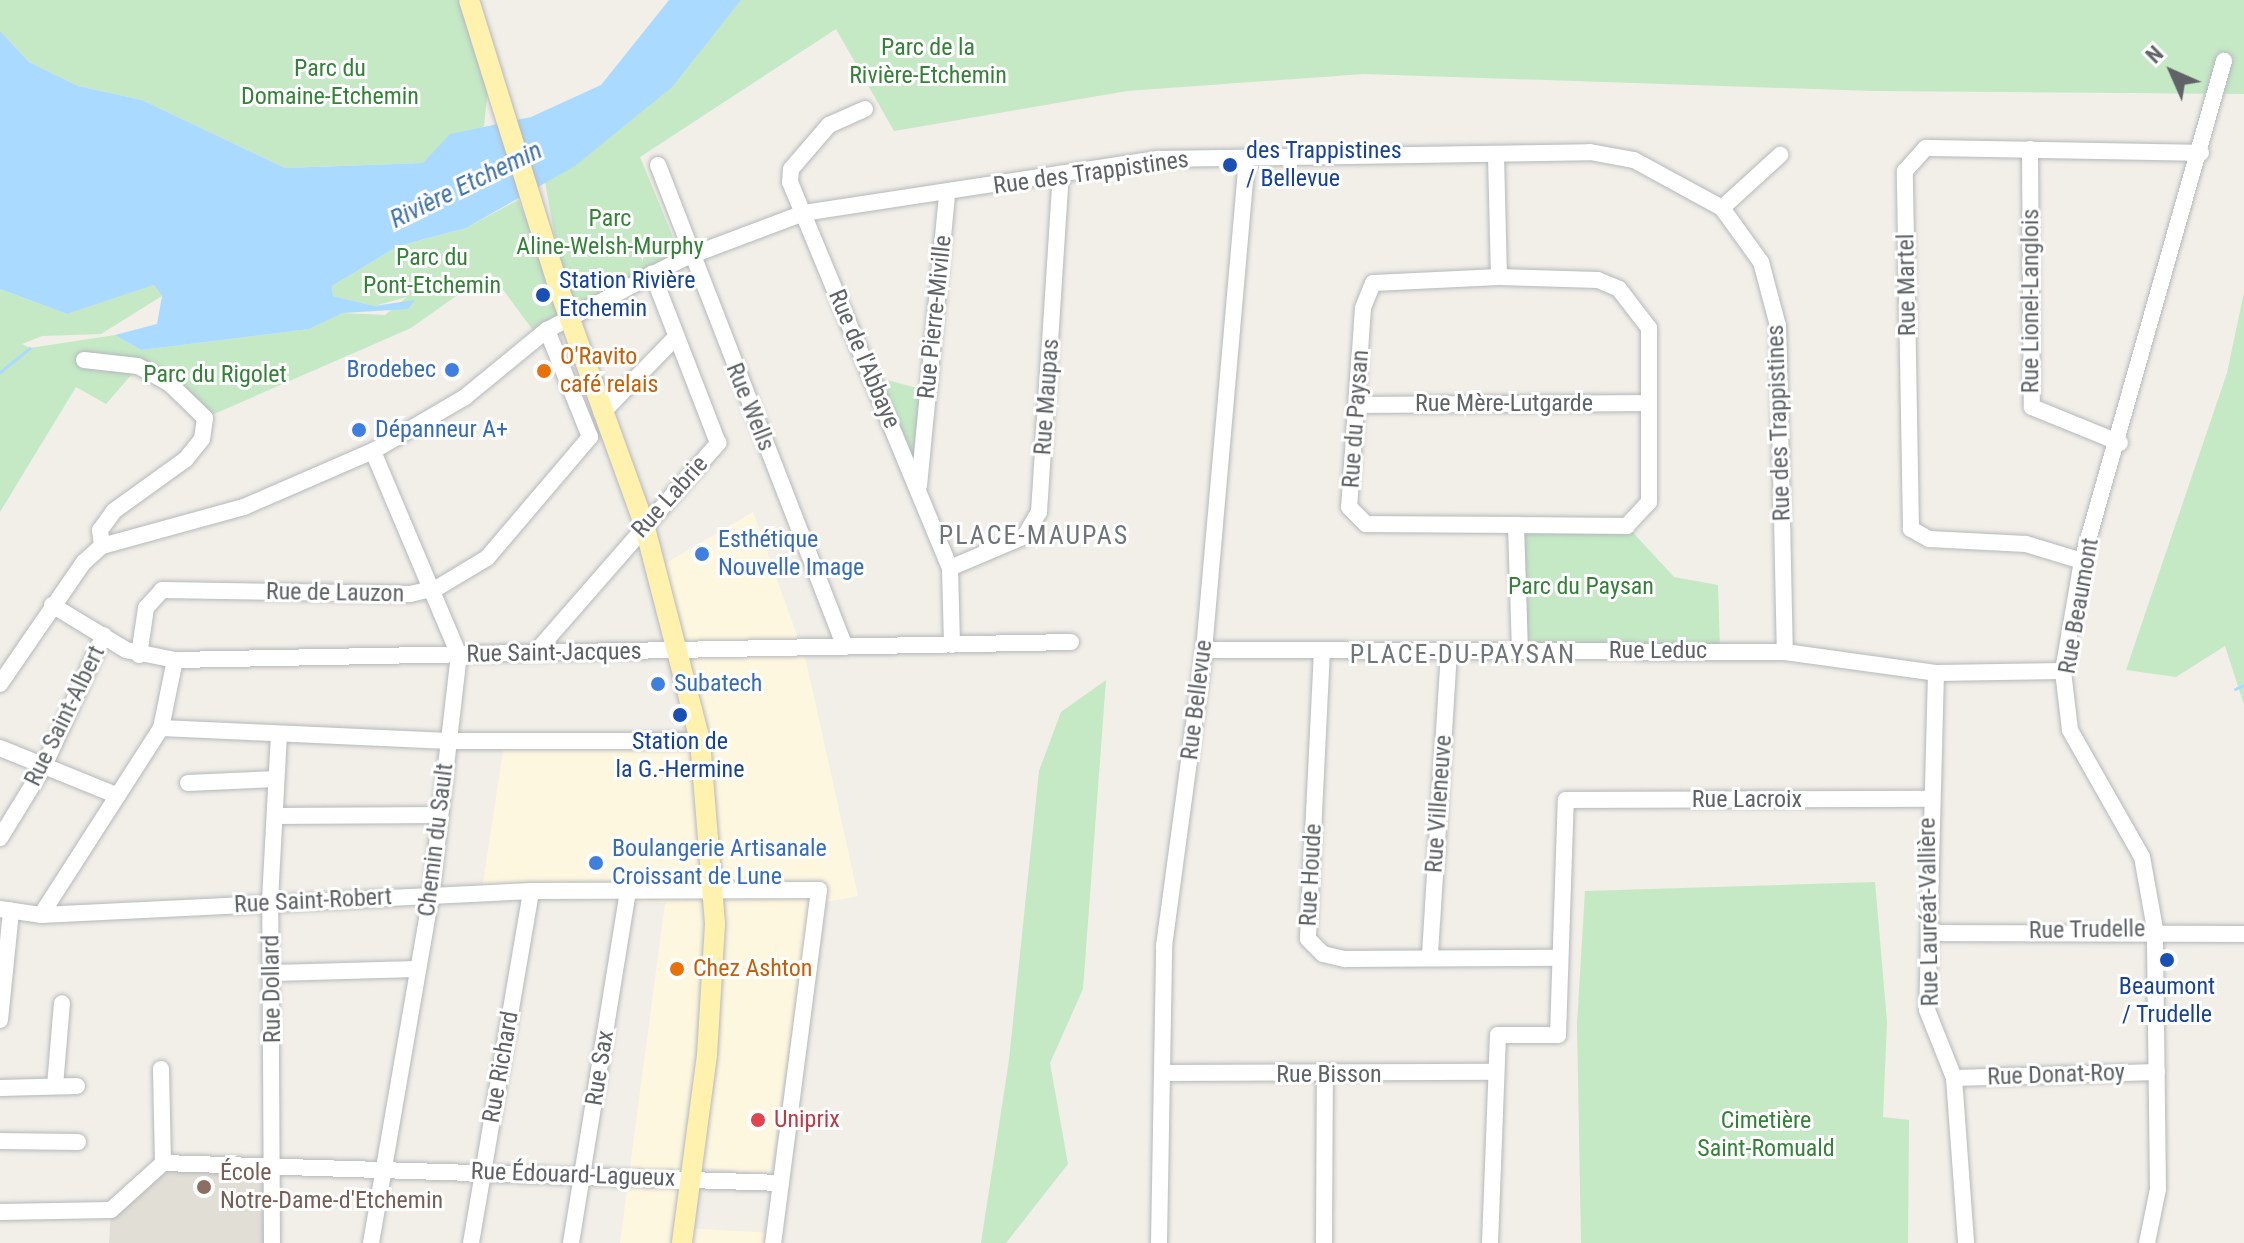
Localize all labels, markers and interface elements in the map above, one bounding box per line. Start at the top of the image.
north arrow [2132,32,2212,112]
park label: Parc de la Rivière-Etchemin [849,34,1007,90]
text: N [2141,41,2168,68]
park label: Parc du Domaine-Etchemin [241,55,419,111]
water label: Rivière Etchemin [385,135,547,235]
place label: des Trappistines / Bellevue [1246,137,1402,193]
street label: Rue des Trappistines [991,145,1191,201]
marker: des Trappistines / Bellevue [1221,156,1239,174]
park label: Parc Aline-Welsh-Murphy [516,205,704,261]
street label: Rue Lionel-Langlois [2017,209,2045,393]
street label: Rue Pierre-Miville [912,234,958,400]
street label: Rue Martel [1892,234,1922,336]
park label: Parc du Pont-Etchemin [363,244,501,300]
place label: Station Rivière Etchemin [559,267,695,323]
street label: Rue de l'Abbaye [822,285,906,433]
marker: Station Rivière Etchemin [534,286,552,304]
street label: Rue des Trappistines [1761,324,1797,522]
street label: Rue Maupas [1029,338,1065,456]
place label: O'Ravito café relais [560,343,658,399]
street label: Rue du Paysan [1337,349,1375,489]
place label: Brodebec [346,356,436,384]
street label: Rue Wells [719,359,781,455]
park label: Parc du Rigolet [143,361,287,389]
marker: Brodebec [443,361,461,379]
marker: O'Ravito café relais [535,362,553,380]
street label: Rue Mère-Lutgarde [1415,390,1593,418]
place label: Dépanneur A+ [375,416,508,444]
marker: Dépanneur A+ [350,421,368,439]
street label: Rue Labrie [626,450,714,544]
district label: PLACE-MAUPAS [939,520,1129,552]
place label: Esthétique Nouvelle Image [718,526,864,582]
street label: Rue Beaumont [2053,536,2105,676]
marker: Esthétique Nouvelle Image [693,545,711,563]
park label: Parc du Paysan [1508,573,1654,601]
street label: Rue de Lauzon [266,577,404,609]
street label: Rue Saint-Jacques [466,637,642,669]
street label: Rue Leduc [1609,637,1707,665]
street label: Rue Bellevue [1175,638,1219,762]
district label: PLACE-DU-PAYSAN [1350,639,1576,671]
street label: Rue Saint-Albert [19,641,111,791]
place label: Subatech [674,670,762,698]
marker: Subatech [649,675,667,693]
marker: Station de la G.-Hermine [671,706,689,724]
place label: Station de la G.-Hermine [616,728,744,784]
street label: Rue Villeneuve [1420,734,1458,874]
street label: Chemin du Sault [412,762,460,918]
street label: Rue Lacroix [1692,786,1802,814]
street label: Rue Lauréat-Vallière [1913,817,1945,1007]
street label: Rue Houde [1294,823,1328,927]
place label: Boulangerie Artisanale Croissant de Lune [612,835,827,891]
marker: Boulangerie Artisanale Croissant de Lune [587,854,605,872]
street label: Rue Saint-Robert [233,882,393,920]
street label: Rue Trudelle [2028,915,2146,945]
street label: Rue Dollard [257,935,287,1043]
marker: Beaumont / Trudelle [2158,951,2176,969]
place label: Chez Ashton [693,955,812,983]
marker: Chez Ashton [668,960,686,978]
place label: Beaumont / Trudelle [2119,973,2215,1029]
street label: Rue Richard [477,1009,525,1125]
street label: Rue Sax [580,1028,620,1108]
street label: Rue Donat-Roy [1987,1058,2125,1092]
street label: Rue Bisson [1276,1061,1382,1089]
place label: Uniprix [774,1106,840,1134]
park label: Cimetière Saint-Romuald [1697,1107,1835,1163]
marker: Uniprix [749,1111,767,1129]
street label: Rue Édouard-Lagueux [470,1157,676,1193]
place label: École Notre-Dame-d'Etchemin [220,1159,443,1215]
marker: École Notre-Dame-d'Etchemin [195,1178,213,1196]

